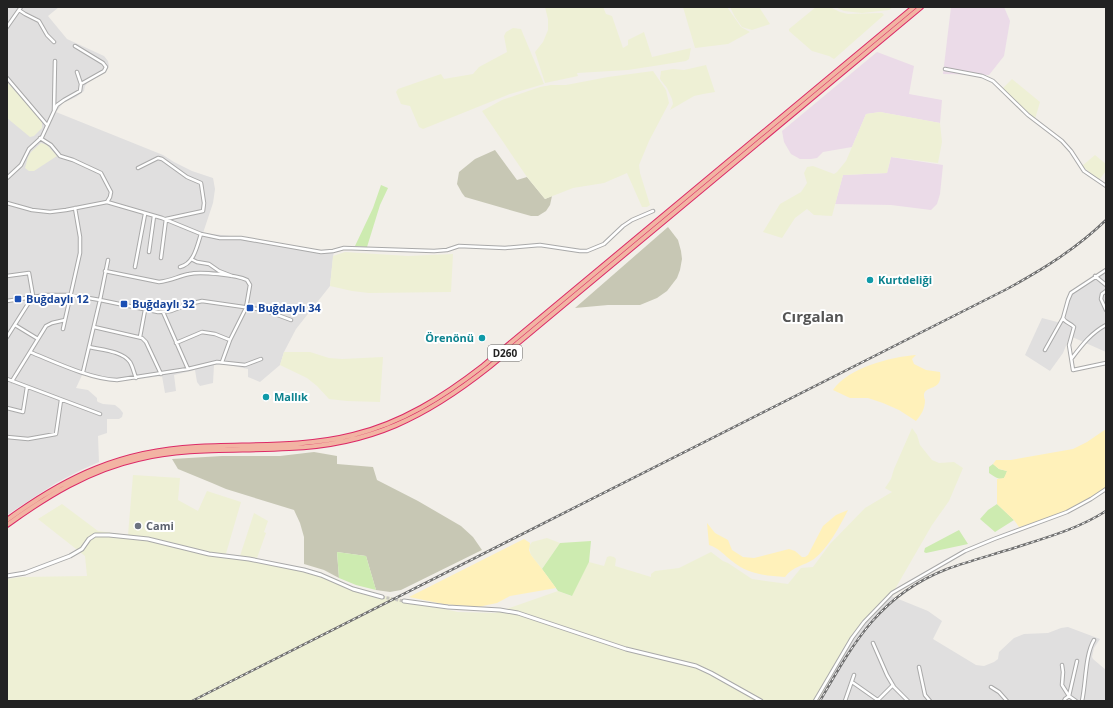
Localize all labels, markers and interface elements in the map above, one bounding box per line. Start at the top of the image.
place label: Kurtdeliği [878,272,932,287]
marker: Kurtdeliği [865,275,875,285]
place label: Buğdaylı 12 [26,291,89,306]
marker: Buğdaylı 12 [13,294,23,304]
place label: Buğdaylı 32 [132,296,195,311]
marker: Buğdaylı 32 [119,299,129,309]
place label: Buğdaylı 34 [258,300,322,315]
marker: Buğdaylı 34 [245,303,255,313]
district label: Cırgalan [782,306,844,326]
place label: Örenönü [425,330,474,345]
marker: Örenönü [477,333,487,343]
road number: D260 [488,345,522,361]
place label: Mallık [274,389,308,404]
marker: Mallık [261,392,271,402]
place label: Cami [146,518,174,533]
marker: Cami [133,521,143,531]

